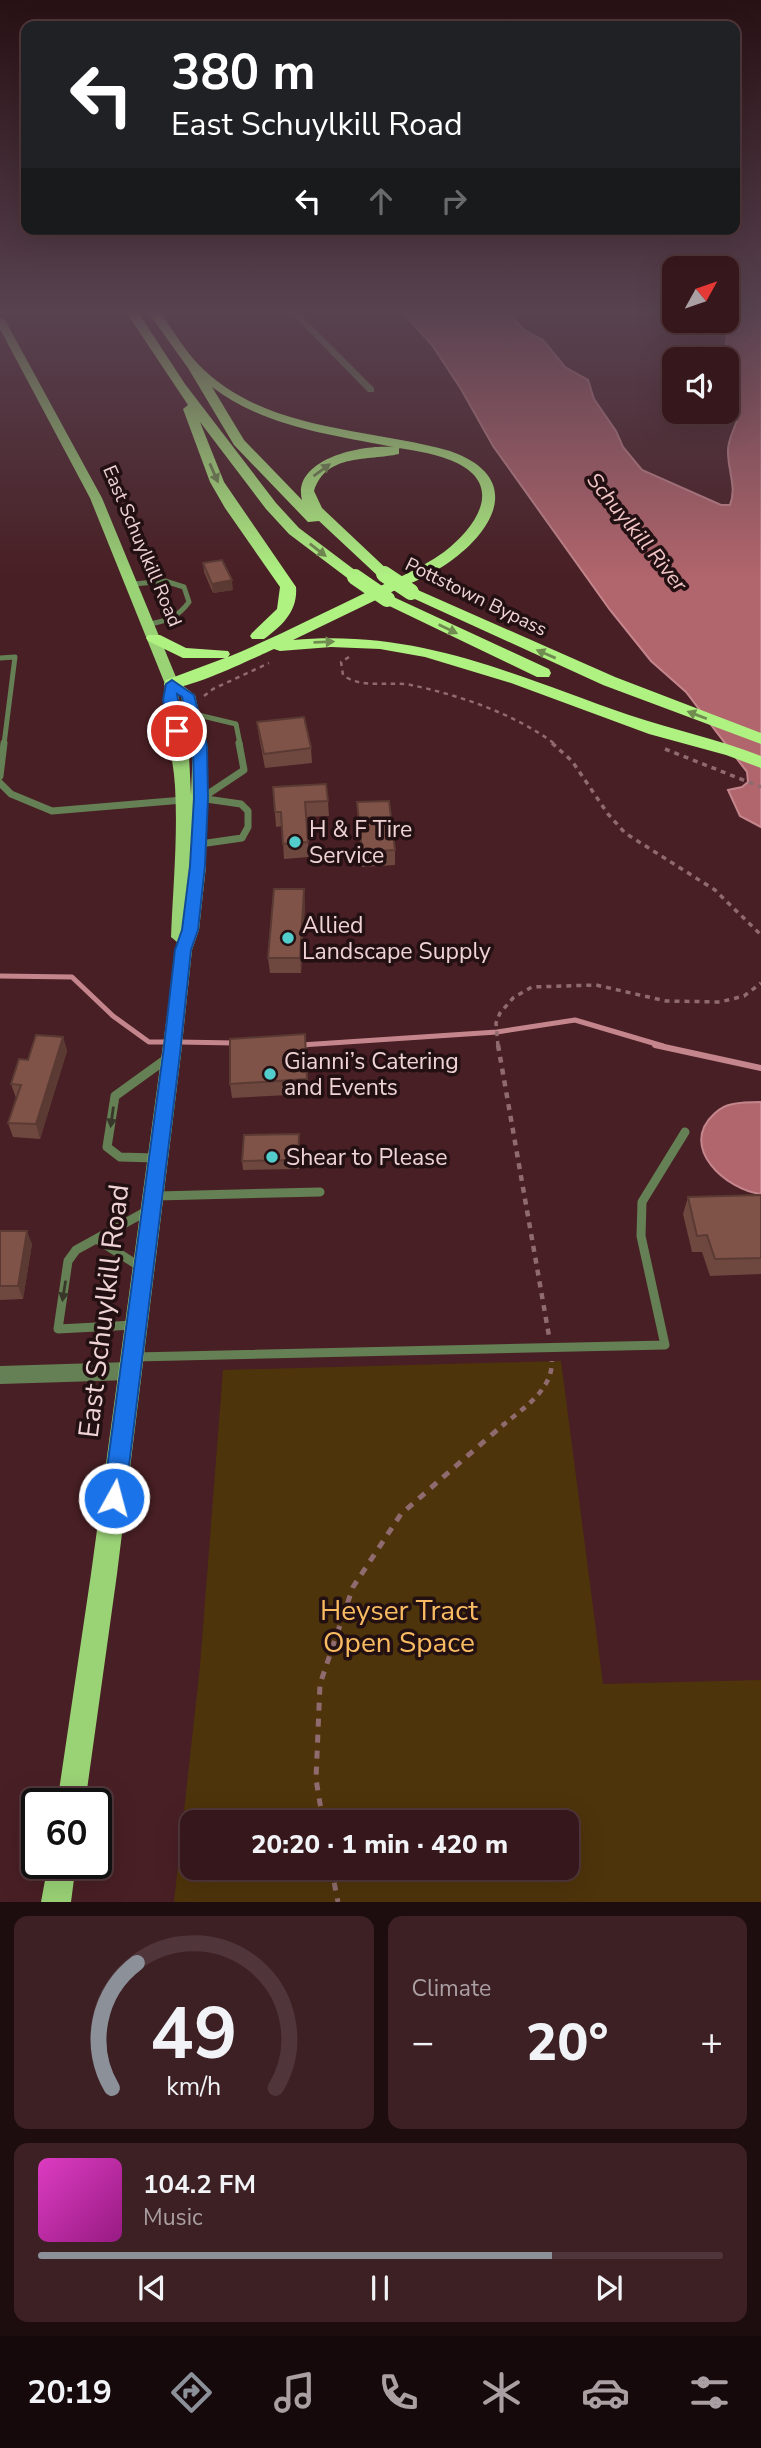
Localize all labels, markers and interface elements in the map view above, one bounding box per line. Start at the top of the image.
text: 380 m [171,39,315,106]
icon: left [56,49,147,140]
text: East Schuylkill Road [171,103,463,146]
icon: left [289,182,327,220]
icon: ahead [362,182,400,220]
icon: right [435,182,473,220]
north arrow [662,256,738,332]
map controls [662,256,739,424]
button: sound [662,347,739,424]
street label: East Schuylkill Road [96,461,188,631]
one-way arrow [209,462,220,483]
one-way arrow [312,463,331,477]
water label: Schuylkill River [581,467,694,597]
one-way arrow [309,543,327,557]
street label: Pottstown Bypass [401,551,551,643]
one-way arrow [438,624,458,635]
one-way arrow [314,636,336,647]
one-way arrow [536,649,557,660]
pin [147,701,207,761]
one-way arrow [687,709,708,720]
icon: arrive [158,712,196,750]
place label: H & F Tire Service [309,814,412,871]
marker: H & F Tire Service [287,834,303,850]
place label: Allied Landscape Supply [302,910,491,967]
marker: Allied Landscape Supply [280,930,296,946]
place label: Gianni’s Catering and Events [284,1046,459,1103]
marker: Gianni’s Catering and Events [262,1066,278,1082]
one-way arrow [106,1106,117,1128]
place label: Shear to Please [286,1142,447,1173]
marker: Shear to Please [264,1149,280,1165]
street label: East Schuylkill Road [70,1182,138,1440]
one-way arrow [58,1280,69,1302]
position arrow [77,1461,151,1535]
park label: Heyser Tract Open Space [320,1592,478,1662]
speed limit sign: 60 [21,1788,112,1879]
text: 20:20 · 1 min · 420 m [251,1827,508,1862]
text: Climate [412,1973,491,2004]
text: 49 [150,1985,237,2085]
text: 20° [526,2007,608,2078]
text: − [412,2017,434,2068]
text: + [700,2017,723,2068]
text: km/h [166,2070,221,2104]
text: 104.2 FM [143,2167,256,2202]
text: Music [143,2202,203,2233]
icon: previous [133,2269,171,2307]
icon: pause [361,2269,399,2307]
icon: next [590,2269,628,2307]
icon: directions [167,2368,216,2417]
icon: music [270,2368,319,2417]
icon: phone [374,2368,423,2417]
icon: climate [477,2368,526,2417]
icon: car [581,2368,630,2417]
icon: filters [685,2368,734,2417]
text: 20:19 [27,2371,112,2414]

